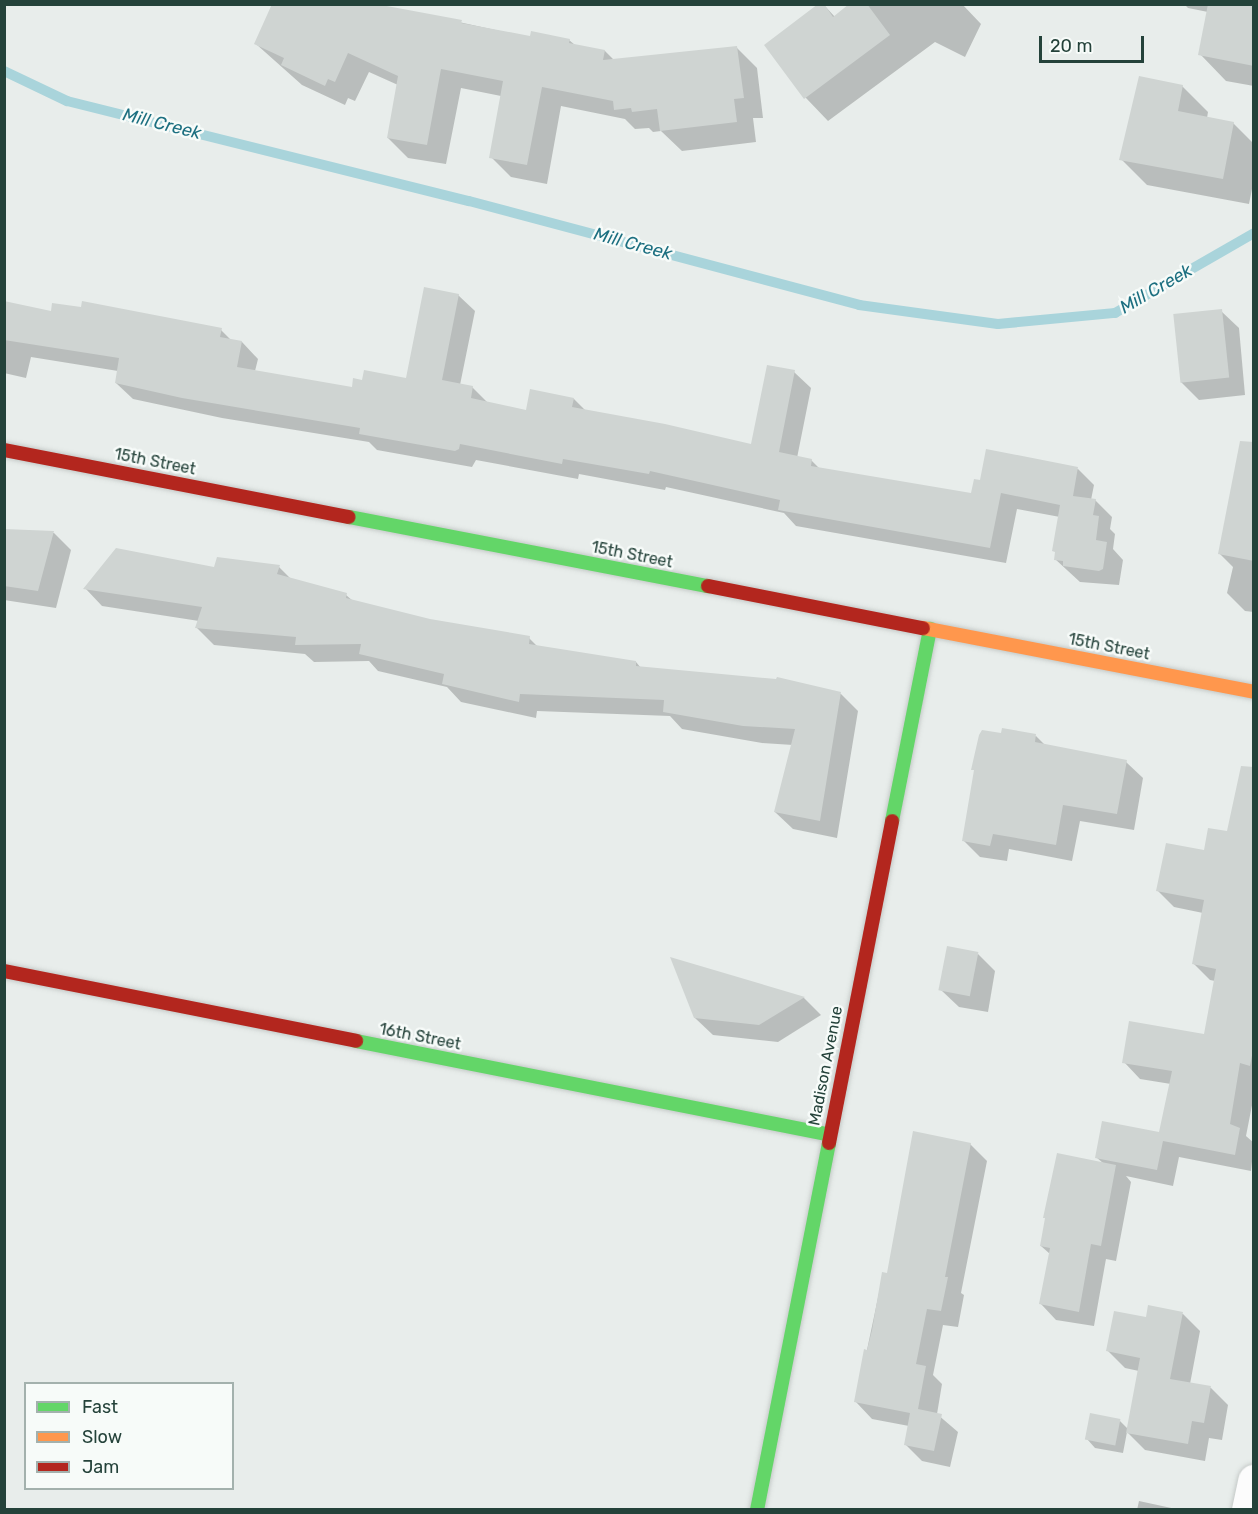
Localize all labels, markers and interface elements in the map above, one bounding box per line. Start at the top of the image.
scale bar [1042,24,1147,62]
text: 20 m [1050,35,1092,57]
water label: Mill Creek [121,104,203,144]
water label: Mill Creek [592,223,674,265]
water label: Mill Creek [1116,260,1196,318]
street label: 15th Street [113,445,197,479]
street label: 15th Street [590,538,674,572]
street label: 15th Street [1067,630,1151,664]
street label: Madison Avenue [805,1004,847,1128]
street label: 16th Street [378,1020,462,1054]
legend [24,1382,234,1490]
text: Fast [82,1396,118,1418]
text: Slow [82,1426,122,1448]
text: Jam [82,1456,119,1478]

